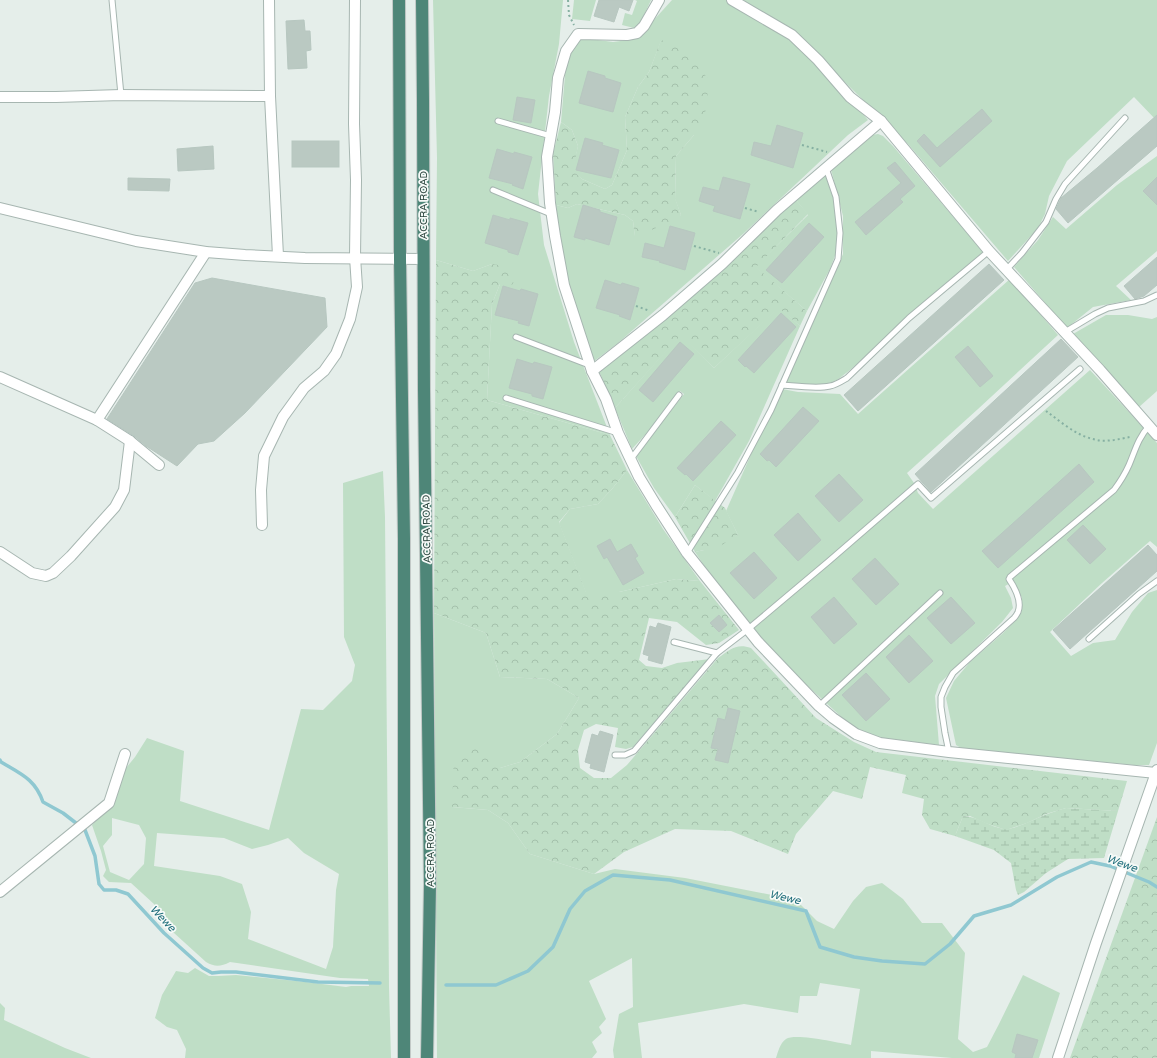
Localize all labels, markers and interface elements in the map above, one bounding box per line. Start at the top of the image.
street label: ACCRA ROAD [418,171,430,239]
street label: ACCRA ROAD [420,495,434,563]
street label: ACCRA ROAD [425,819,437,887]
water label: Wewe [1105,852,1140,875]
water label: Wewe [768,888,803,908]
water label: Wewe [147,902,179,935]

